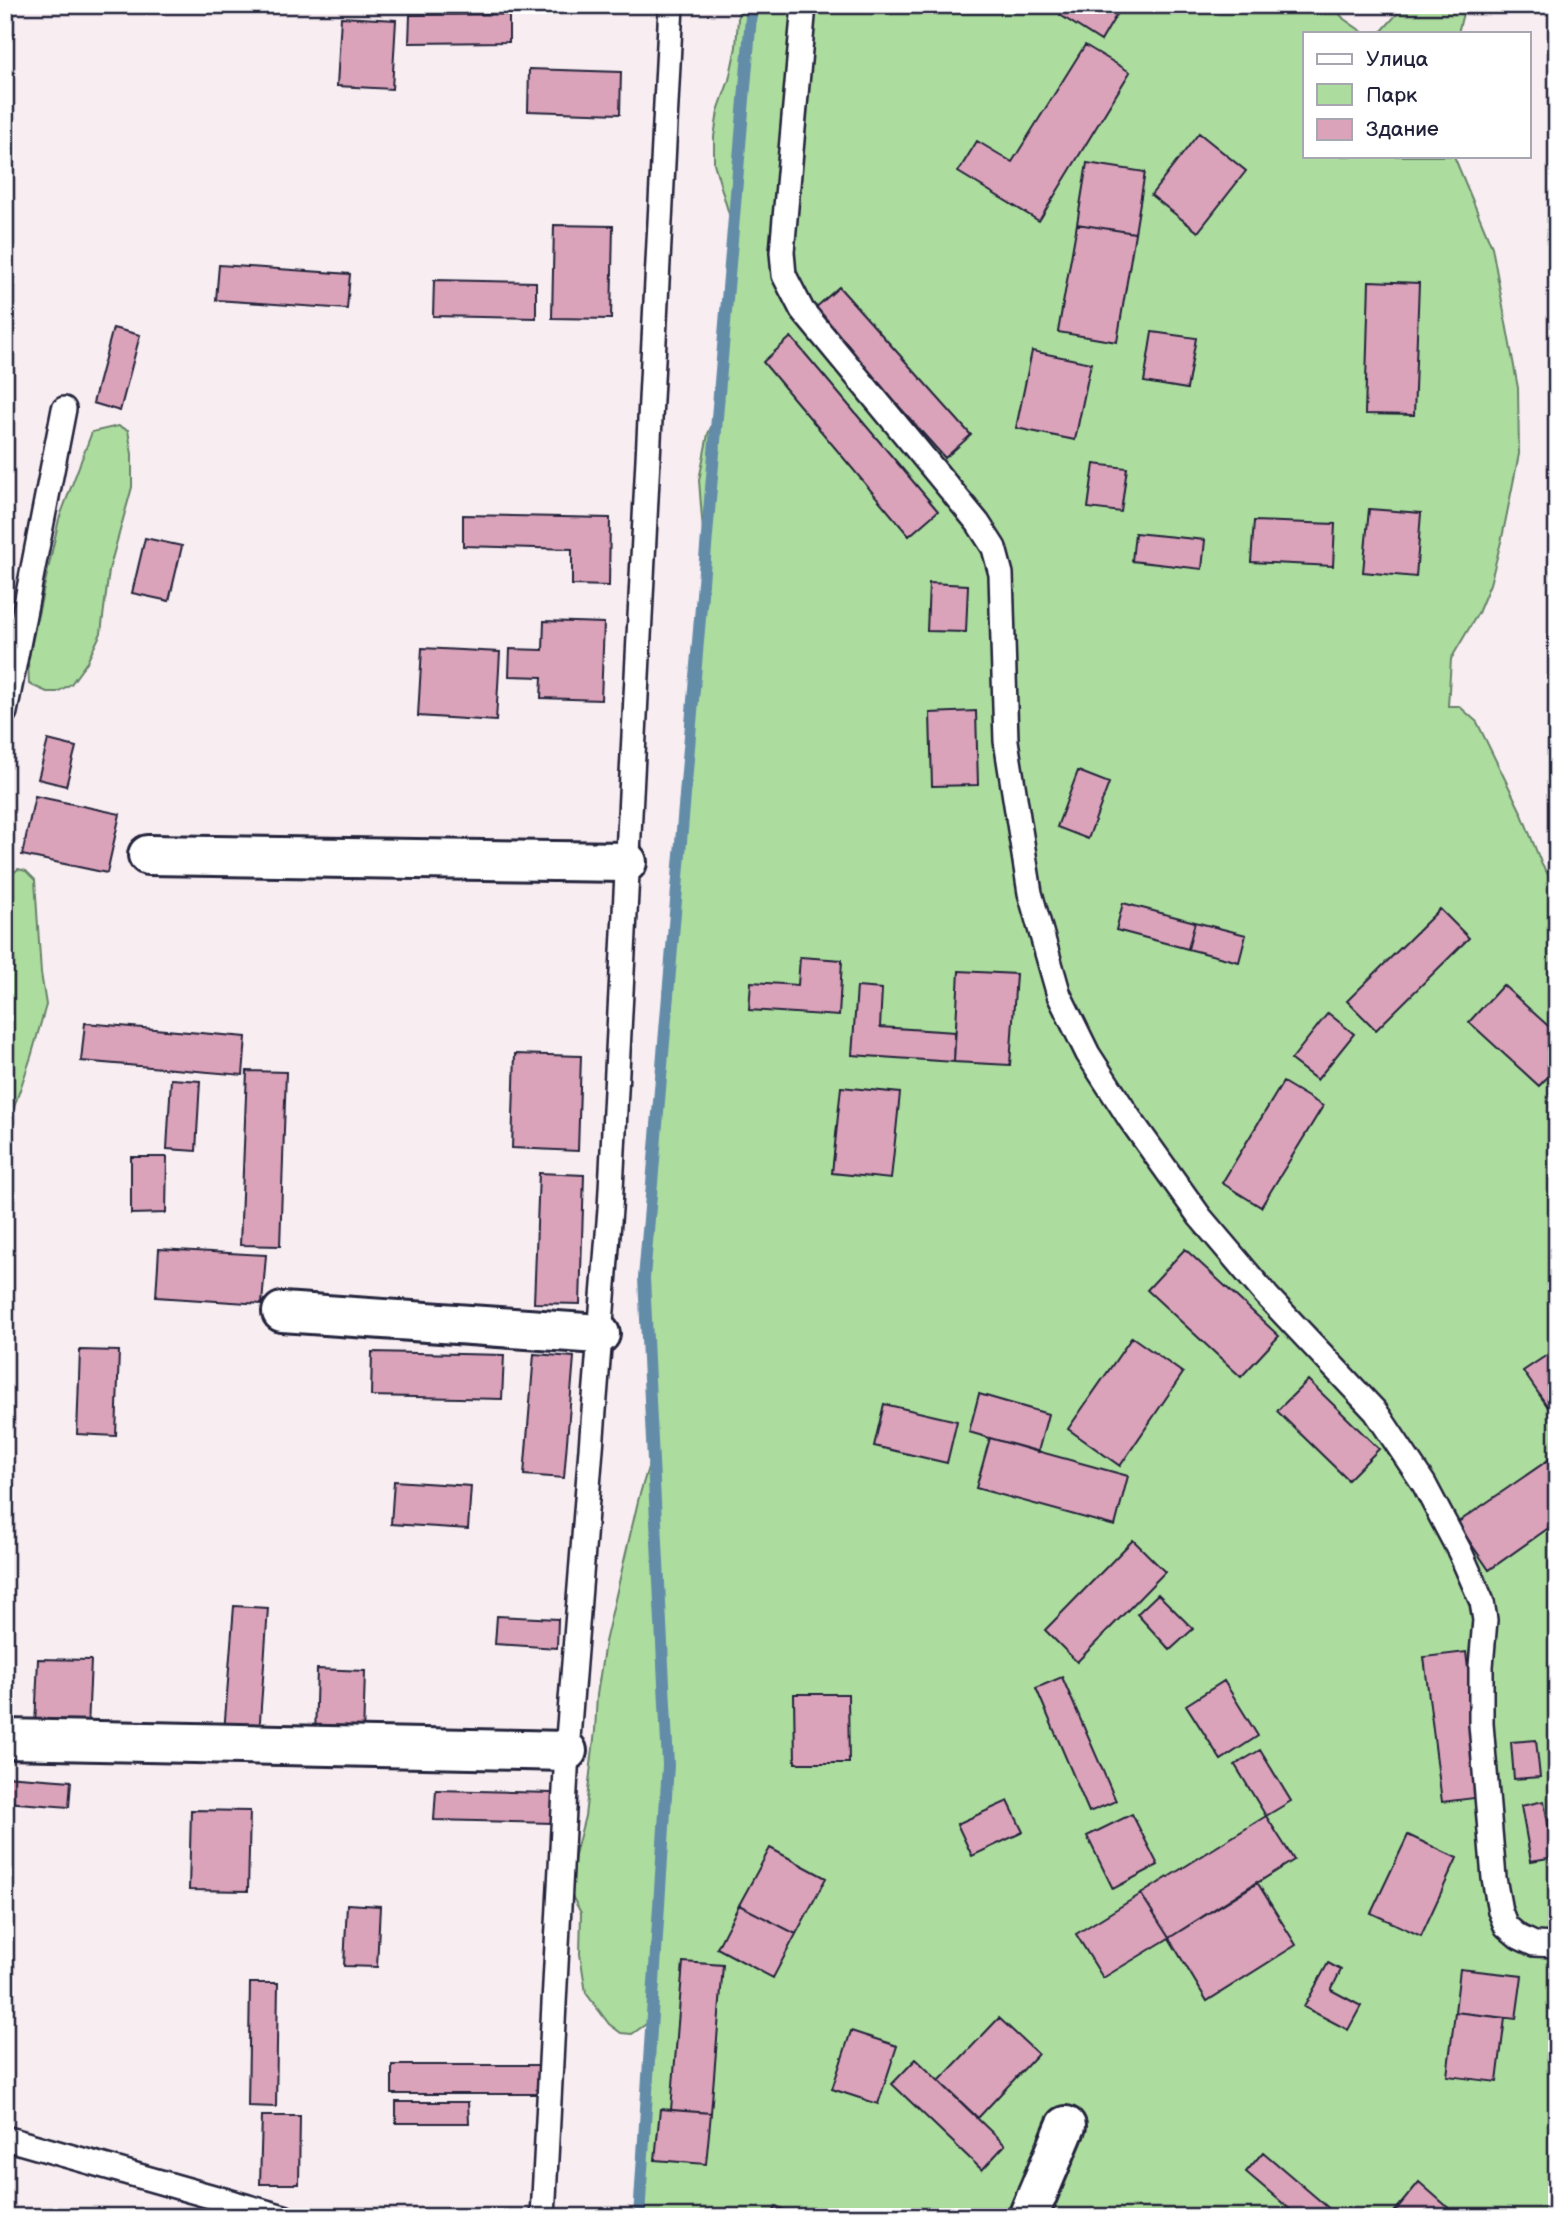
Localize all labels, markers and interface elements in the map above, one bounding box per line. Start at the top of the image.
legend [1303,32,1530,158]
text: Улица [1366,47,1429,72]
text: Парк [1366,83,1417,108]
text: Здание [1366,117,1439,142]

